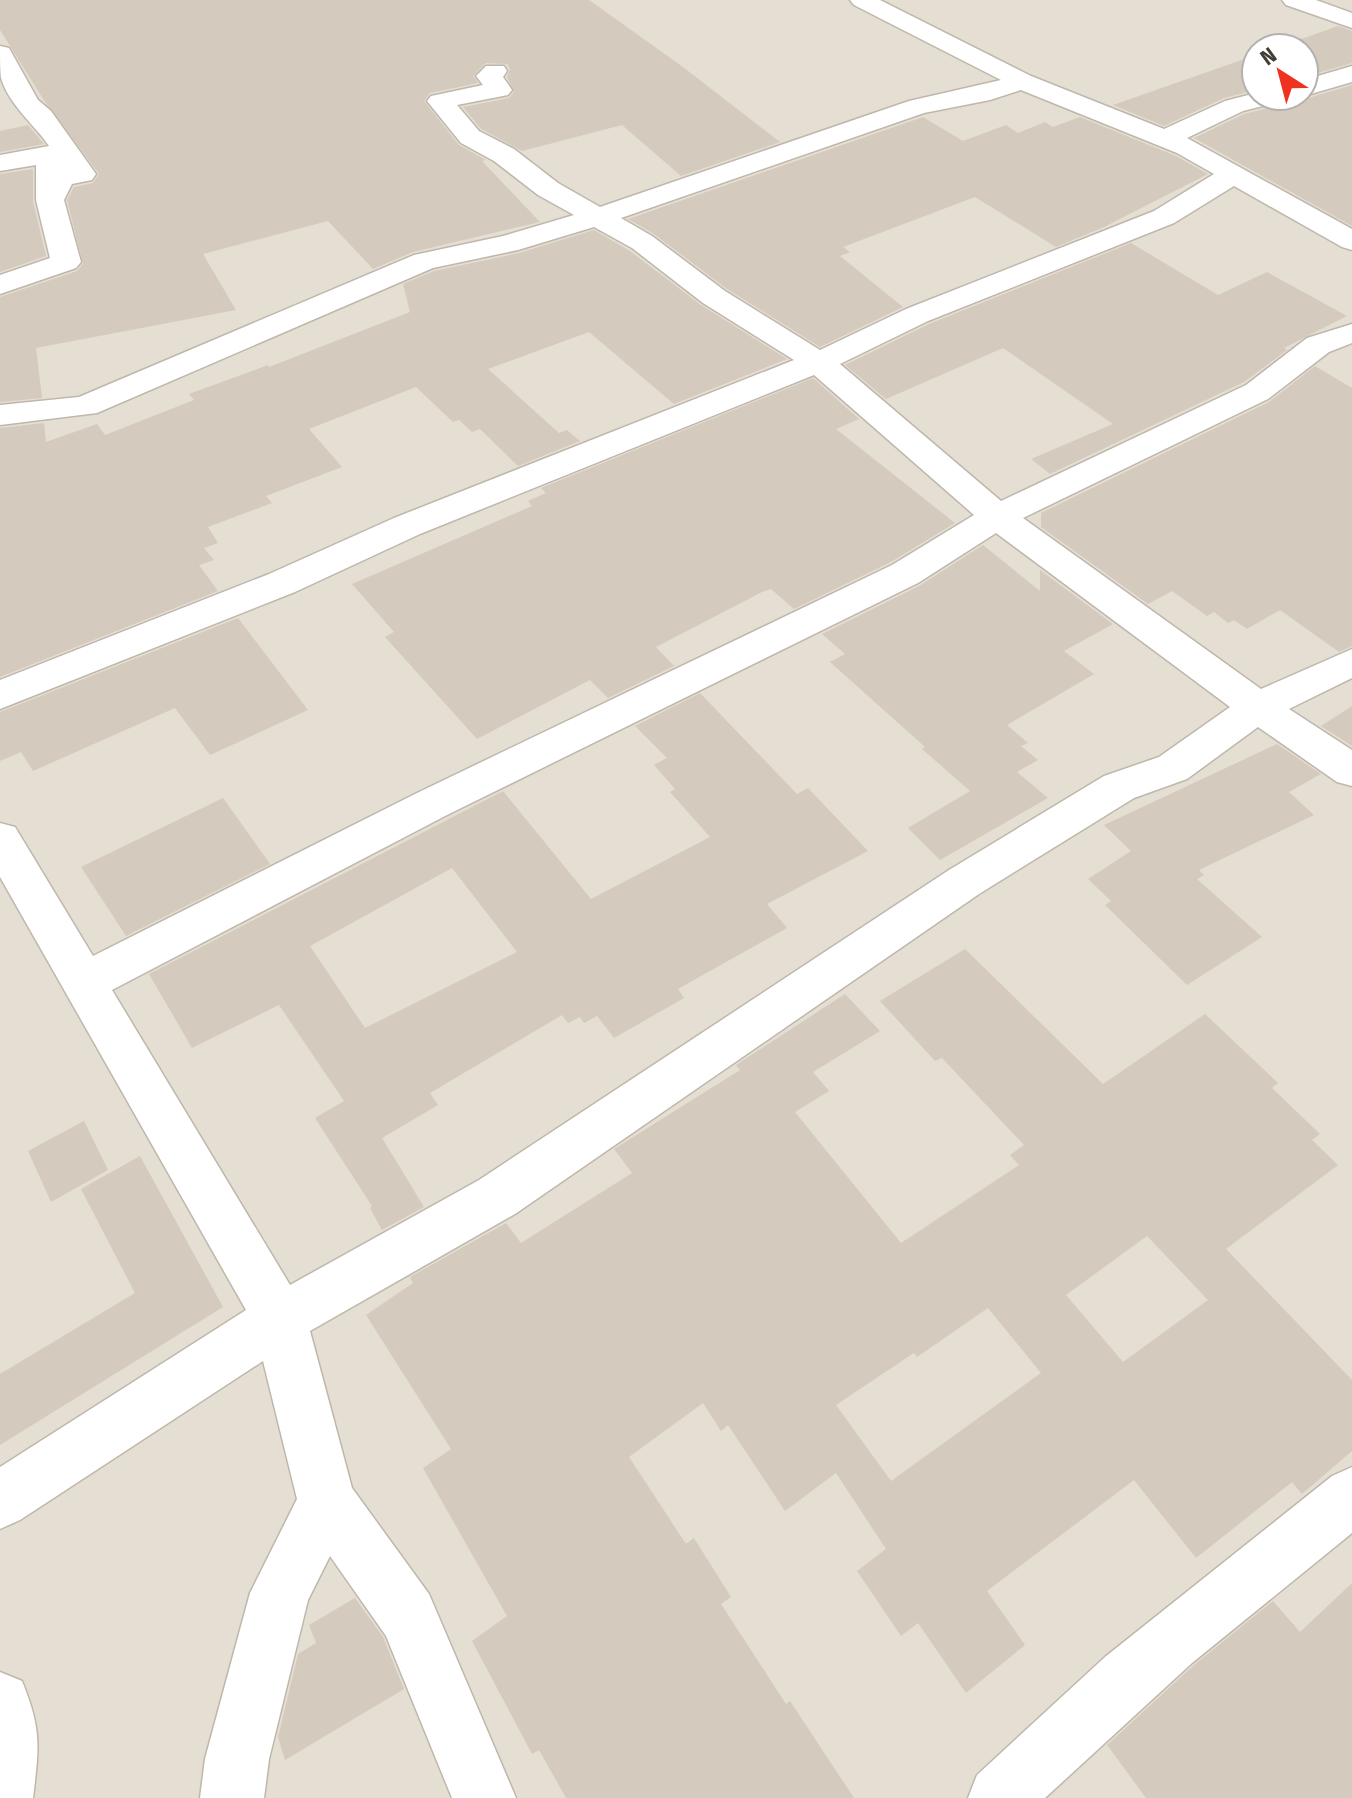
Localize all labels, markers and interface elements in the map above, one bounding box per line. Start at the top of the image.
north arrow [1240,32,1320,112]
text: N [1255,41,1282,71]

